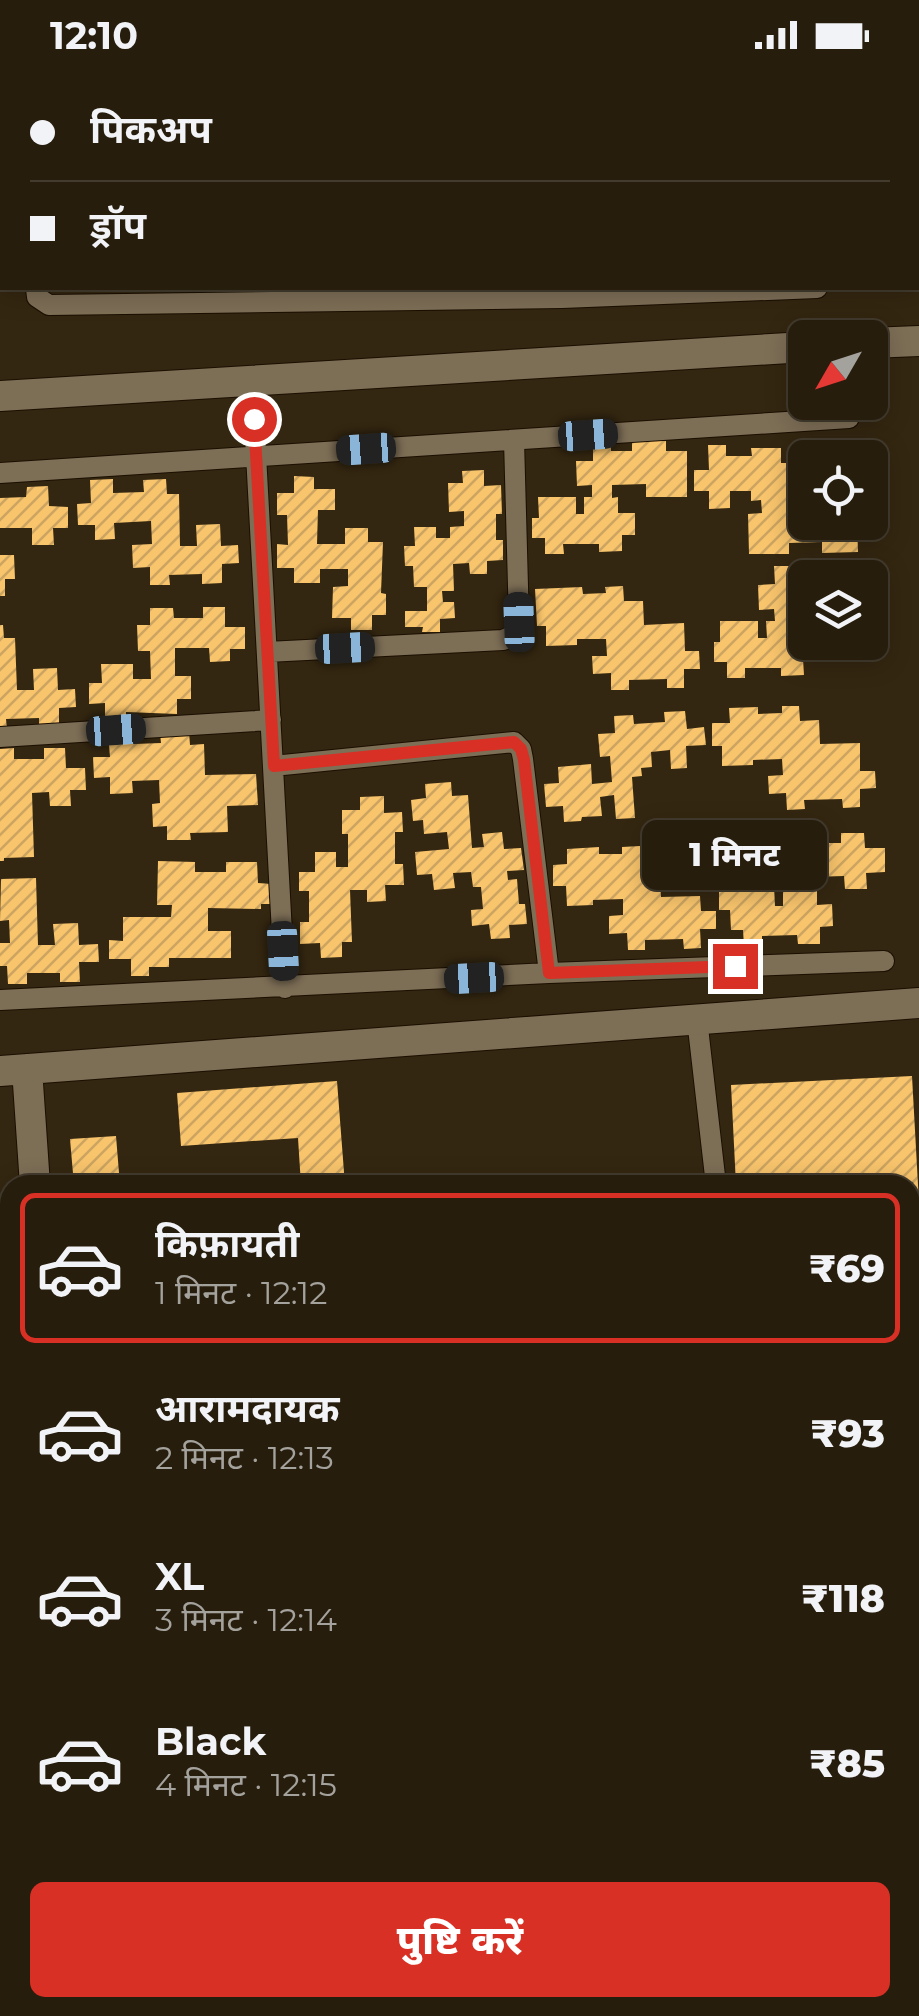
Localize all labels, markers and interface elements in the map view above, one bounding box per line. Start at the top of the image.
text: 12:10 [50,12,138,59]
text: पिकअप [90,106,212,153]
text: ड्रॉप [90,202,146,249]
north arrow [788,320,888,420]
map controls [788,320,888,660]
route start [232,397,277,442]
car [557,418,619,452]
car [335,432,397,466]
button: locate [788,440,888,540]
button: layers [788,560,888,660]
car [503,591,535,653]
car [314,631,376,665]
car [85,713,147,747]
callout: 1 मिनट [642,821,828,891]
text: 1 मिनट [689,835,780,874]
car [266,920,300,982]
route end [713,944,758,989]
car [443,961,505,995]
text: किफ़ायती [155,1220,299,1267]
icon: car [35,1223,125,1313]
text: ₹69 [809,1245,885,1292]
text: 1 मिनट · 12:12 [155,1273,327,1312]
text: आरामदायक [155,1385,339,1432]
icon: car [35,1388,125,1478]
text: ₹93 [810,1410,885,1457]
text: 2 मिनट · 12:13 [155,1438,334,1477]
icon: car [35,1553,125,1643]
text: XL [155,1553,204,1600]
text: ₹118 [801,1575,885,1622]
text: 3 मिनट · 12:14 [155,1600,337,1639]
icon: car [35,1718,125,1808]
text: Black [155,1718,266,1765]
text: ₹85 [809,1740,885,1787]
text: 4 मिनट · 12:15 [155,1765,337,1804]
button: पुष्टि करें [30,1882,890,1997]

